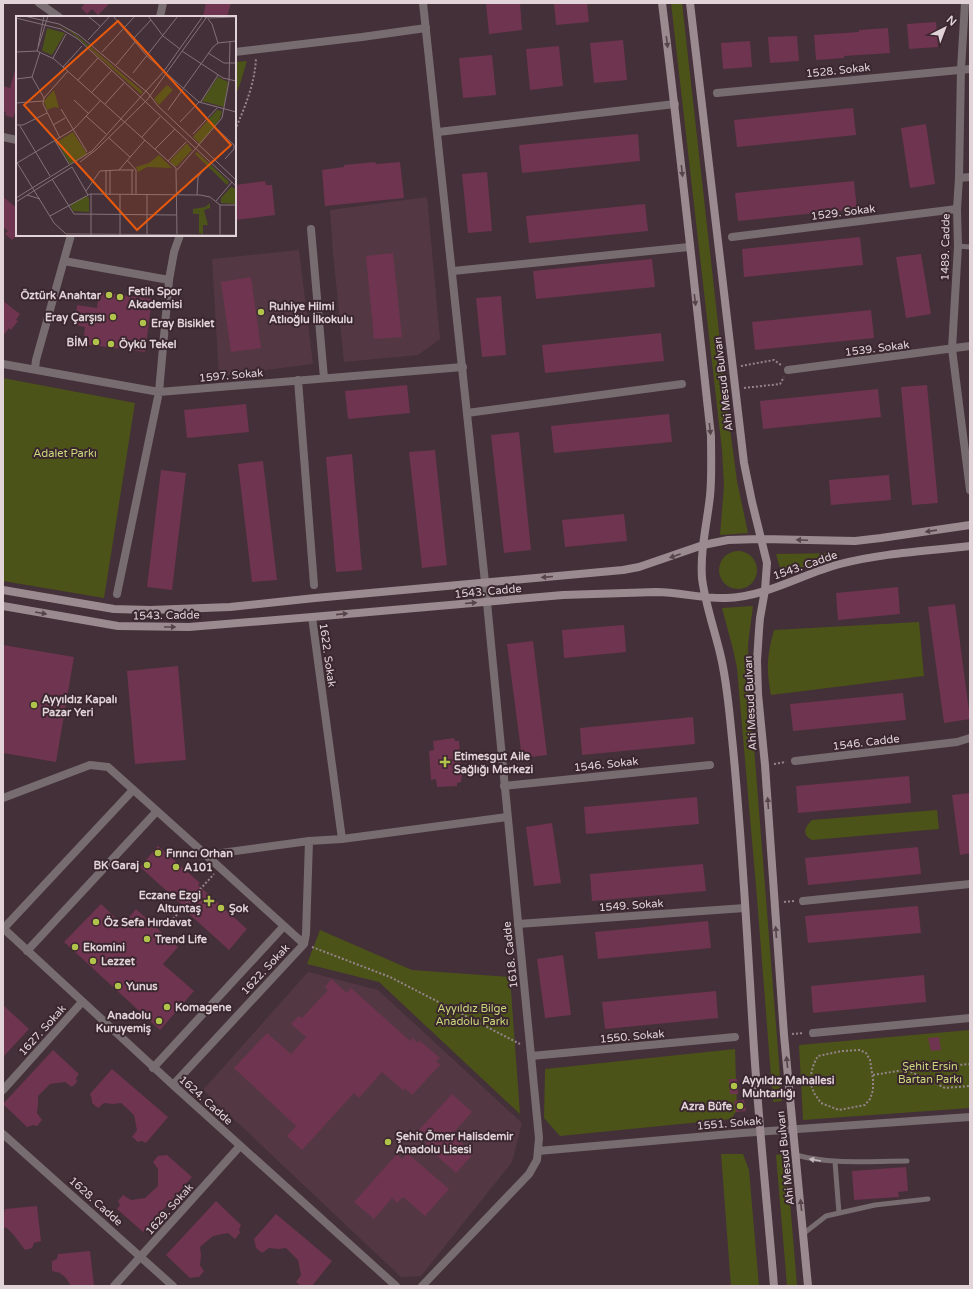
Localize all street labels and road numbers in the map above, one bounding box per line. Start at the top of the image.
street label: 1528. Sokak [805,61,871,80]
street label: 1529. Sokak [810,202,876,223]
street label: 1489. Cadde [938,213,953,281]
street label: Ahi Mesud Bulvarı [711,336,736,432]
street label: 1539. Sokak [844,338,910,359]
street label: 1597. Sokak [198,366,264,385]
street label: 1543. Cadde [771,548,839,583]
street label: 1543. Cadde [454,582,522,601]
street label: 1543. Cadde [132,608,200,623]
street label: 1622. Sokak [317,622,338,688]
street label: Ahi Mesud Bulvarı [742,655,759,751]
street label: 1546. Cadde [832,732,900,753]
street label: 1546. Sokak [573,755,639,774]
street label: 1549. Sokak [598,897,664,914]
street label: 1618. Cadde [501,921,520,989]
street label: 1622. Sokak [238,941,292,998]
street label: 1627. Sokak [16,1002,69,1059]
street label: 1550. Sokak [599,1027,665,1046]
street label: 1624. Cadde [176,1073,235,1128]
street label: Ahi Mesud Bulvarı [774,1110,797,1206]
street label: 1551. Sokak [696,1114,762,1133]
street label: 1628. Cadde [66,1174,125,1229]
street label: 1629. Sokak [143,1181,196,1238]

